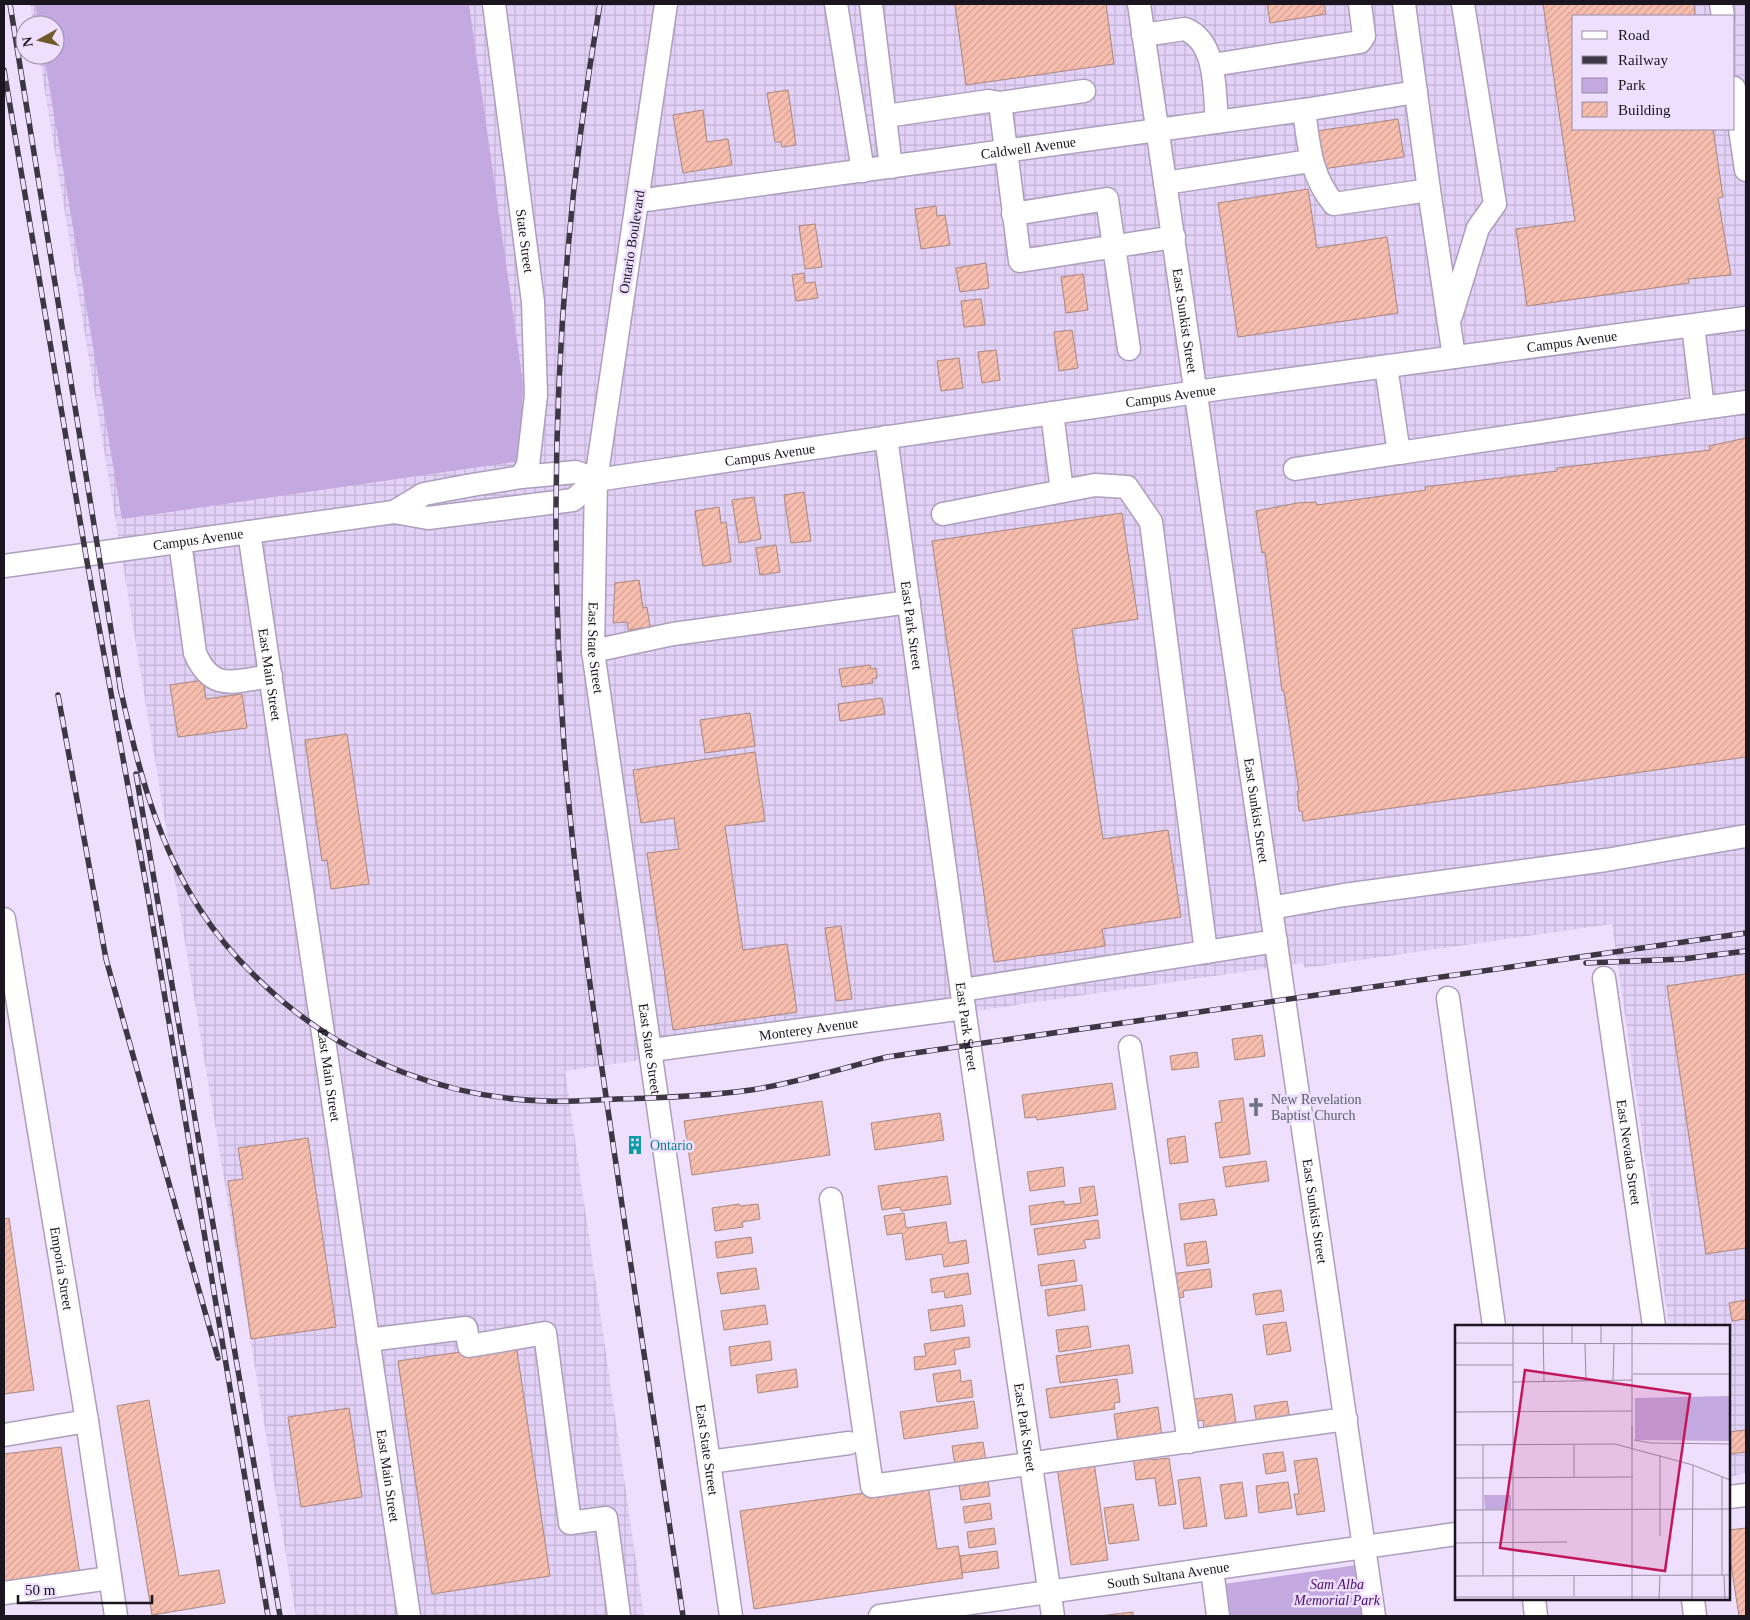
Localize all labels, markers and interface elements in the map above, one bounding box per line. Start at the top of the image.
north arrow [15,15,65,65]
legend [1572,15,1735,130]
text: Road [1618,27,1650,43]
text: N [19,36,36,48]
text: Railway [1618,52,1668,68]
text: Park [1618,77,1646,93]
text: Building [1618,102,1671,118]
street label: Caldwell Avenue [980,134,1077,162]
street label: Ontario Boulevard [616,189,648,295]
street label: State Street [513,208,537,274]
street label: East Sunkist Street [1170,267,1200,374]
street label: Campus Avenue [1526,328,1618,355]
street label: Campus Avenue [1124,382,1217,410]
street label: Campus Avenue [724,440,816,469]
street label: Campus Avenue [152,525,244,553]
street label: East Park Street [898,580,925,671]
street label: East State Street [585,602,606,695]
street label: East Main Street [256,627,284,722]
street label: East Sunkist Street [1242,757,1272,864]
street label: East Park Street [953,981,981,1072]
street label: East State Street [636,1002,664,1095]
street label: Monterey Avenue [758,1015,859,1043]
street label: East Main Street [315,1028,343,1123]
place label: New Revelation Baptist Church [1271,1092,1362,1123]
church icon: New Revelation Baptist Church [1245,1096,1267,1118]
street label: East Nevada Street [1614,1098,1644,1206]
building icon: Ontario [624,1134,646,1156]
place label: Ontario [650,1138,693,1153]
street label: East Sunkist Street [1300,1158,1330,1265]
street label: Emporia Street [47,1225,76,1311]
inset map [1455,1325,1730,1600]
street label: East Park Street [1011,1382,1039,1473]
street label: East State Street [693,1403,721,1496]
street label: East Main Street [374,1428,403,1523]
street label: South Sultana Avenue [1106,1559,1230,1591]
scale bar [18,1572,151,1604]
park label: Sam Alba Memorial Park [1293,1577,1381,1608]
text: 50 m [25,1582,56,1598]

